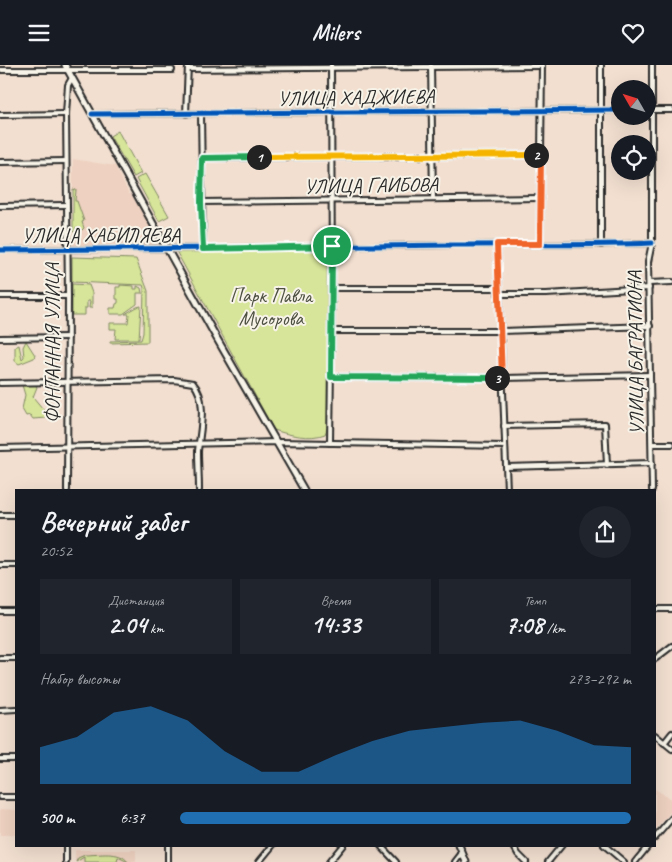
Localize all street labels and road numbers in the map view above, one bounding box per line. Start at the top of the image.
street label: УЛИЦА ХАДЖИЕВА [277,84,436,111]
street label: УЛИЦА ГАИБОВА [304,172,439,199]
street label: УЛИЦА ХАБИЛЯЕВА [22,223,181,248]
street label: ФОНТАННАЯ УЛИЦА [40,262,65,423]
street label: УЛИЦА БАГРАТИОНА [622,270,649,435]

